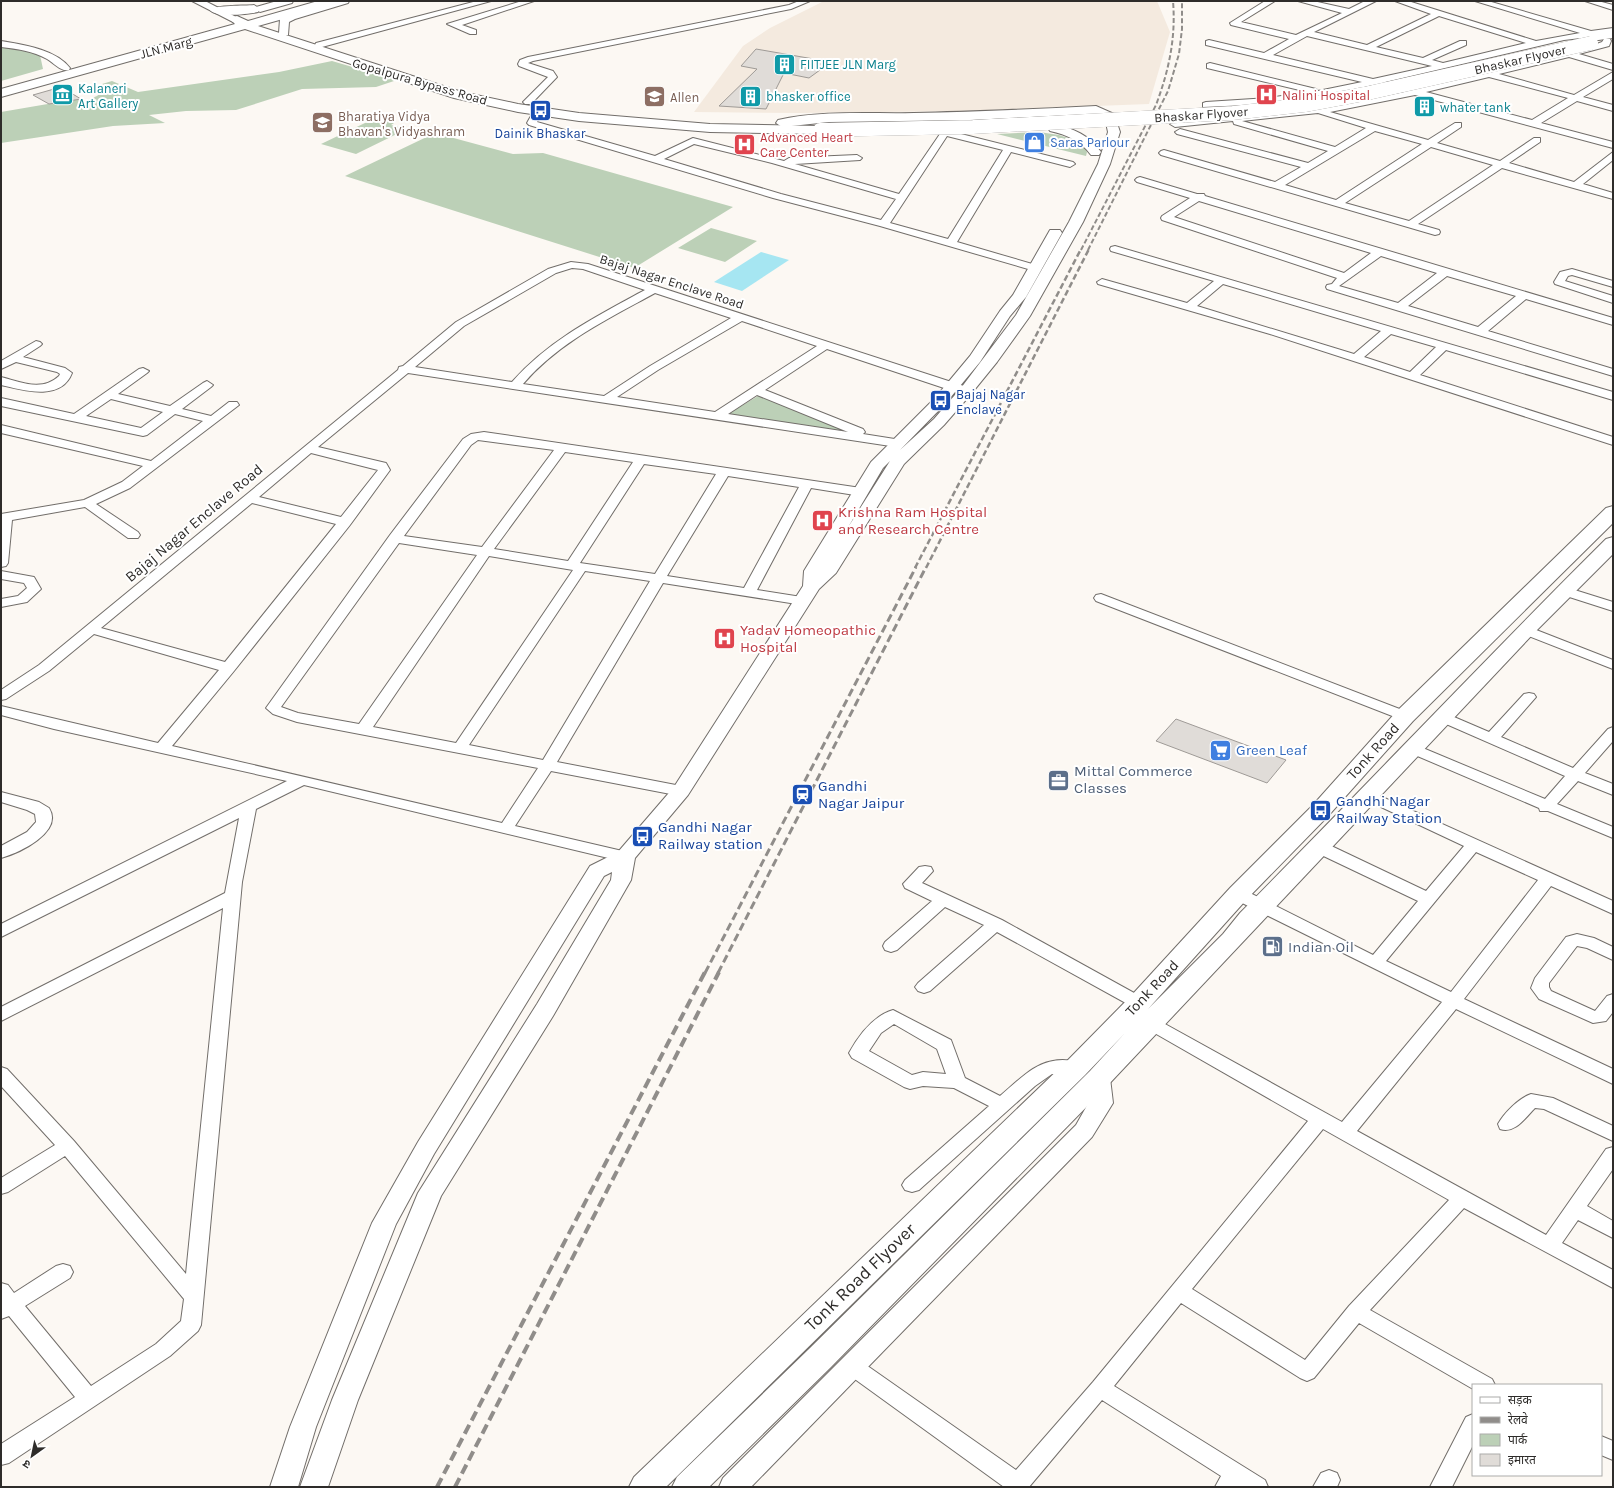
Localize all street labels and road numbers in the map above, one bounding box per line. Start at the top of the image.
street label: JLN Marg [138,33,194,62]
street label: Bhaskar Flyover [1473,42,1568,77]
street label: Gopalpura Bypass Road [351,55,489,108]
street label: Bhaskar Flyover [1154,104,1249,125]
street label: Bajaj Nagar Enclave Road [598,251,746,312]
street label: Bajaj Nagar Enclave Road [122,460,266,586]
street label: Tonk Road [1343,719,1403,783]
street label: Tonk Road [1122,956,1182,1020]
street label: Tonk Road Flyover [800,1218,920,1336]

